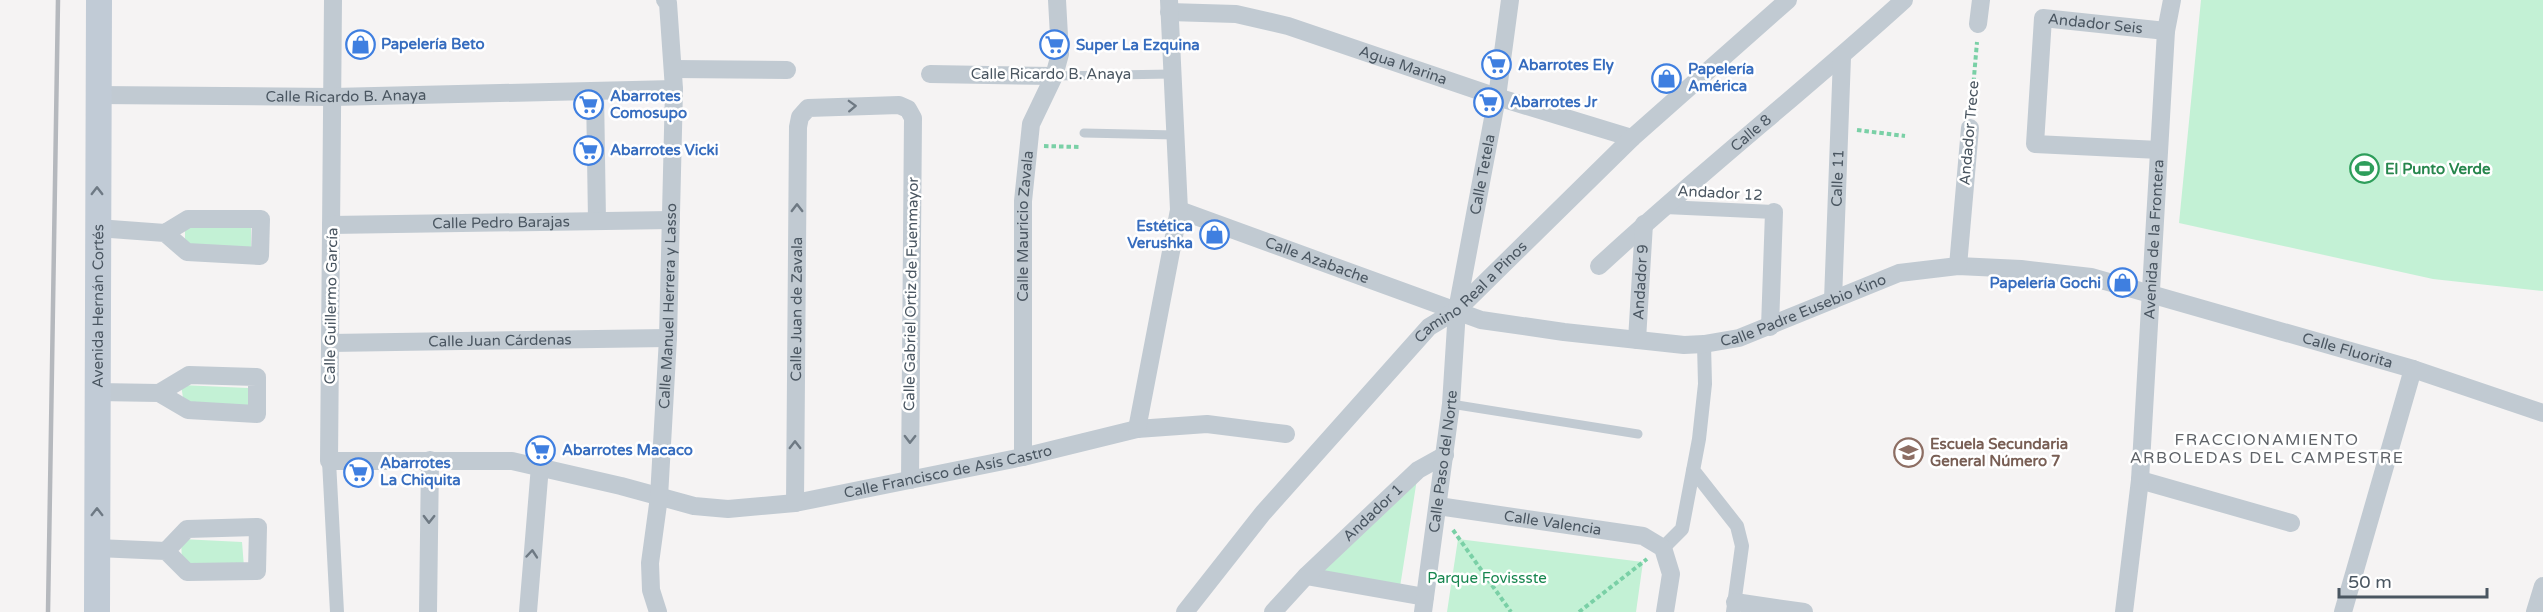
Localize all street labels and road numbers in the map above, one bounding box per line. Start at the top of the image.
street label: Andador Seis [2047,10,2144,37]
street label: Agua Marina [1357,42,1450,88]
street label: Calle Ricardo B. Anaya [971,65,1131,83]
street label: Andador Trece [1955,80,1983,186]
street label: Calle Ricardo B. Anaya [266,86,427,106]
street label: Calle 8 [1727,110,1775,155]
street label: Calle Tetela [1466,133,1499,216]
street label: Calle 11 [1827,149,1848,207]
street label: Calle Mauricio Zavala [1014,150,1037,302]
street label: Avenida de la Frontera [2140,159,2168,320]
street label: Calle Gabriel Ortiz de Fuenmayor [900,176,922,411]
street label: Andador 12 [1677,182,1763,204]
street label: Calle Manuel Herrera y Lasso [655,203,680,409]
street label: Calle Pedro Barajas [432,212,570,233]
street label: Avenida Hernán Cortés [89,224,107,388]
street label: Calle Guillermo García [321,227,341,385]
street label: Calle Azabache [1263,233,1372,287]
street label: Calle Juan de Zavala [787,237,806,381]
street label: Camino Real a Pinos [1410,237,1531,346]
street label: Andador 9 [1629,244,1652,320]
street label: Calle Padre Eusebio Kino [1719,270,1889,350]
street label: Calle Fluorita [2300,329,2395,372]
street label: Calle Juan Cárdenas [428,330,572,351]
street label: Calle Paso del Norte [1425,390,1461,534]
street label: Calle Francisco de Asís Castro [842,441,1054,502]
street label: Andador 1 [1339,480,1407,545]
street label: Calle Valencia [1503,507,1603,539]

